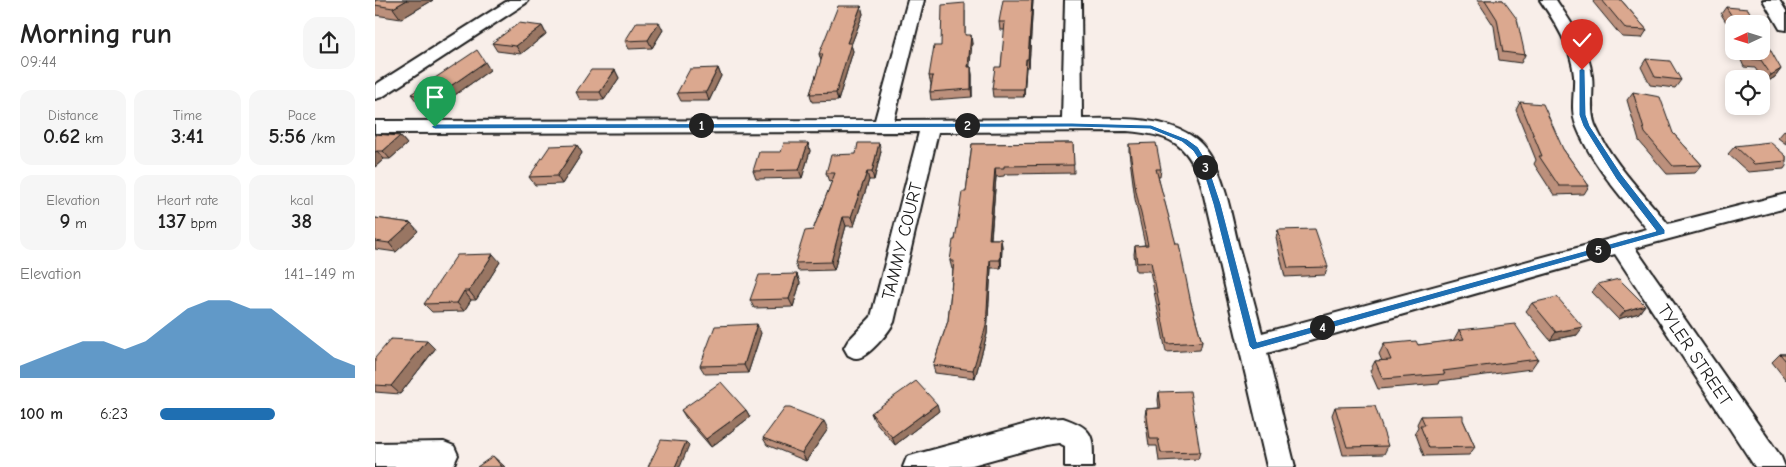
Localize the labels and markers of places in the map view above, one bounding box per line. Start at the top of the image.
pin [1561,19,1603,70]
pin [414,76,456,127]
pin: 1 [689,112,713,138]
pin: 2 [955,112,979,138]
pin: 3 [1193,154,1217,180]
pin: 5 [1585,238,1611,262]
pin: 4 [1309,314,1335,340]

